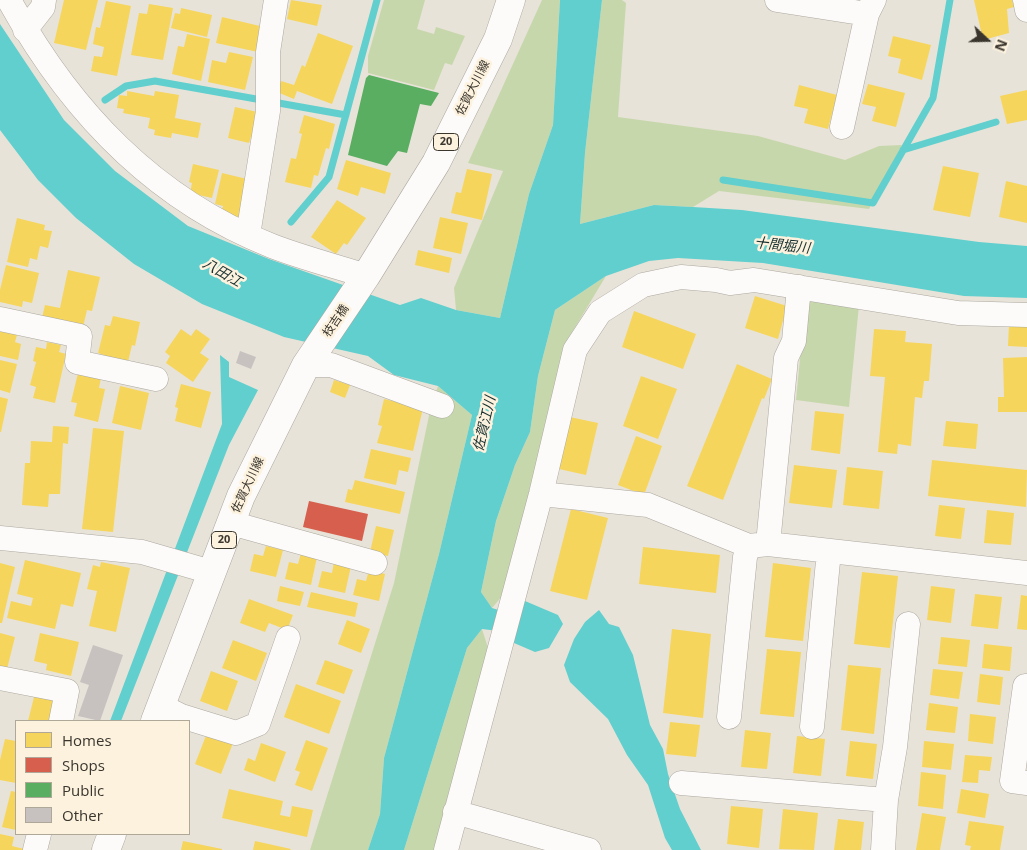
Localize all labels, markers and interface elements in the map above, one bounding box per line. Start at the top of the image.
north arrow [962,15,1012,65]
text: N [991,37,1012,54]
street label: 佐賀大川線 [453,58,493,118]
road number: 20 [434,134,458,150]
water label: 十間堀川 [753,235,811,257]
water label: 八田江 [200,255,244,291]
street label: 枝吉橋 [320,302,352,340]
water label: 佐賀江川 [471,395,499,453]
street label: 佐賀大川線 [229,455,267,515]
road number: 20 [212,532,236,548]
legend [15,720,190,835]
text: Homes [62,730,112,750]
text: Shops [62,755,105,775]
text: Public [62,780,104,800]
text: Other [62,805,103,825]

